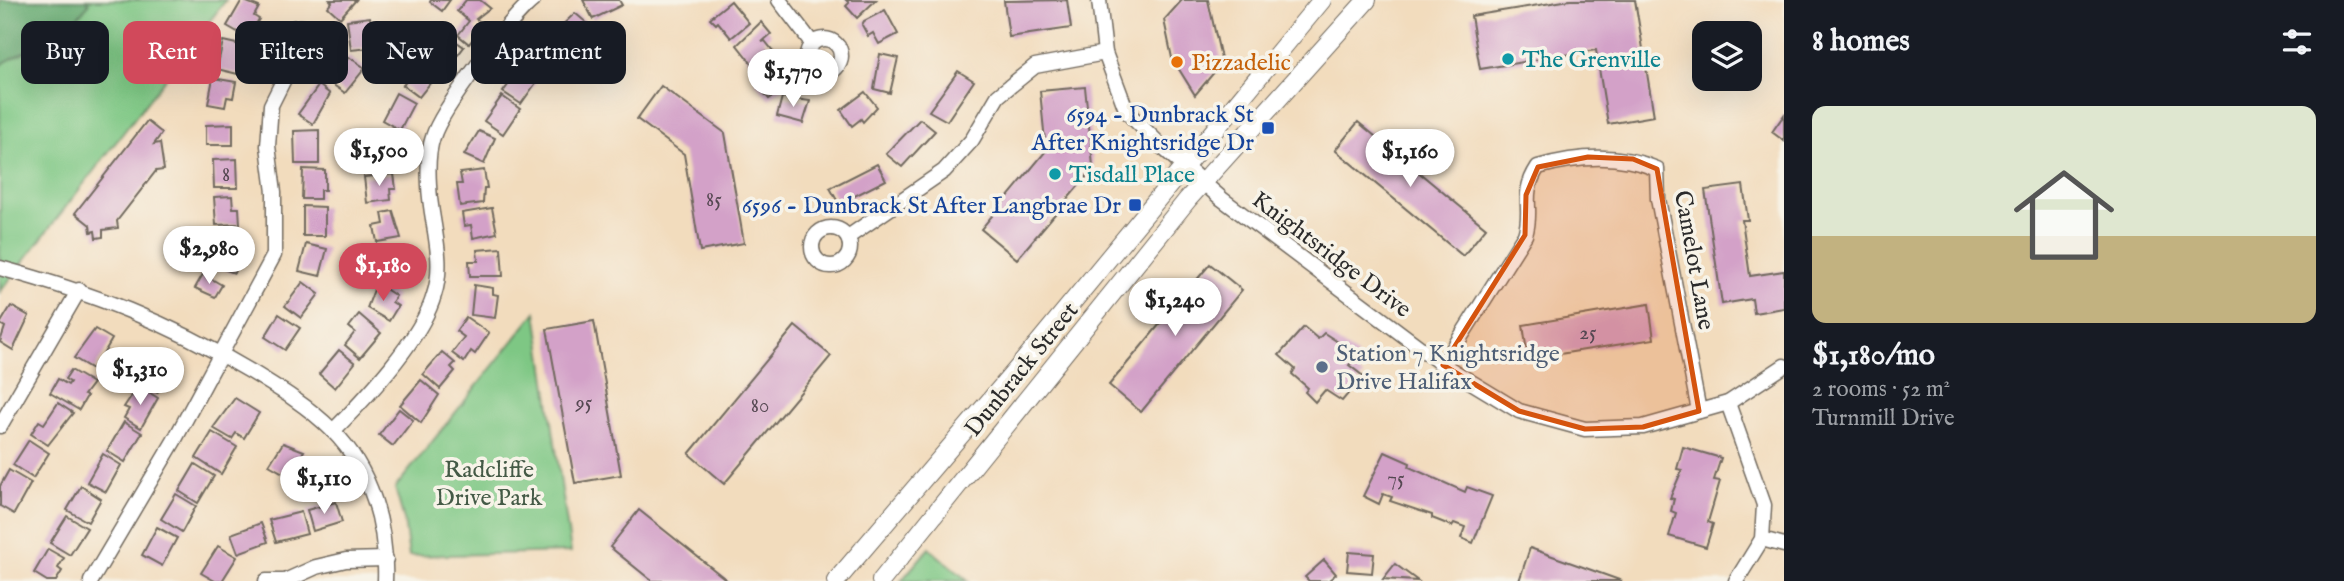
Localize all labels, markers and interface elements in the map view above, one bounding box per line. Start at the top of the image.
chip: Buy [21,21,109,84]
chip: Rent [123,21,221,84]
chip: Filters [235,21,348,84]
chip: New [362,21,457,84]
chip: Apartment [471,21,626,84]
map controls [1692,21,1762,91]
button: layers [1692,21,1762,91]
text: 8 homes [1812,23,1910,61]
icon: filters [2278,23,2316,61]
place label: The Grenville [1522,45,1661,76]
place label: Pizzadelic [1191,48,1291,79]
pin: $1,770 [736,50,850,109]
marker: The Grenville [1500,51,1516,67]
marker: Pizzadelic [1169,54,1185,70]
text: $1,770 [763,57,823,86]
place label: 6594 - Dunbrack St After Knightsridge Dr [1031,100,1254,159]
marker: 6594 - Dunbrack St After Knightsridge Dr [1260,120,1276,136]
pin: $1,500 [322,128,436,188]
pin: $1,160 [1353,130,1467,189]
text: $1,500 [350,136,408,165]
text: $1,160 [1382,137,1439,166]
icon: home [2001,152,2127,278]
place label: Tisdall Place [1069,160,1195,191]
house number: 8 [222,162,230,189]
marker: Tisdall Place [1047,166,1063,182]
street label: Knightsridge Drive [1245,185,1417,325]
house number: 85 [706,187,722,214]
street label: Camelot Lane [1666,188,1721,332]
place label: 6596 - Dunbrack St After Langbrae Dr [742,191,1121,222]
marker: 6596 - Dunbrack St After Langbrae Dr [1127,197,1143,213]
pin: $2,980 [152,226,266,286]
text: $2,980 [179,234,239,263]
pin: $1,180 [326,244,440,303]
text: $1,180 [355,251,411,280]
pin: $1,240 [1118,278,1232,338]
text: $1,240 [1145,286,1205,315]
street label: Dunbrack Street [958,296,1086,444]
house number: 25 [1579,320,1597,347]
text: $1,180/mo [1812,337,1935,375]
place label: Station 7 Knightsridge Drive Halifax [1336,339,1560,398]
pin: $1,310 [83,348,197,407]
text: $1,310 [112,355,168,384]
marker: Station 7 Knightsridge Drive Halifax [1314,359,1330,375]
text: 2 rooms · 52 m² [1812,375,1950,404]
house number: 95 [575,390,593,417]
house number: 80 [751,393,769,420]
text: Turnmill Drive [1812,404,1955,433]
park label: Radcliffe Drive Park [436,455,543,514]
pin: $1,110 [267,456,381,516]
text: $1,110 [296,464,352,493]
house number: 75 [1387,466,1405,493]

